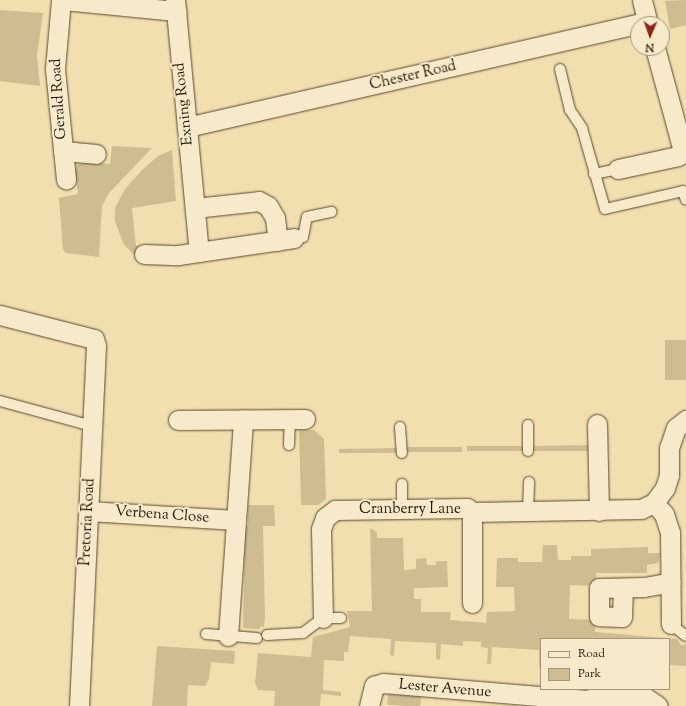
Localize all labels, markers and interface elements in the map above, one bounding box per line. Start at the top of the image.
north arrow [630,16,670,56]
text: N [645,39,654,55]
street label: Chester Road [368,57,458,95]
street label: Gerald Road [47,58,71,140]
street label: Exning Road [171,62,197,146]
street label: Pretoria Road [77,478,99,566]
street label: Cranberry Lane [359,501,461,519]
street label: Verbena Close [114,503,210,527]
legend [540,638,670,690]
text: Road [578,645,605,663]
text: Park [578,665,601,683]
street label: Lester Avenue [398,676,492,702]

